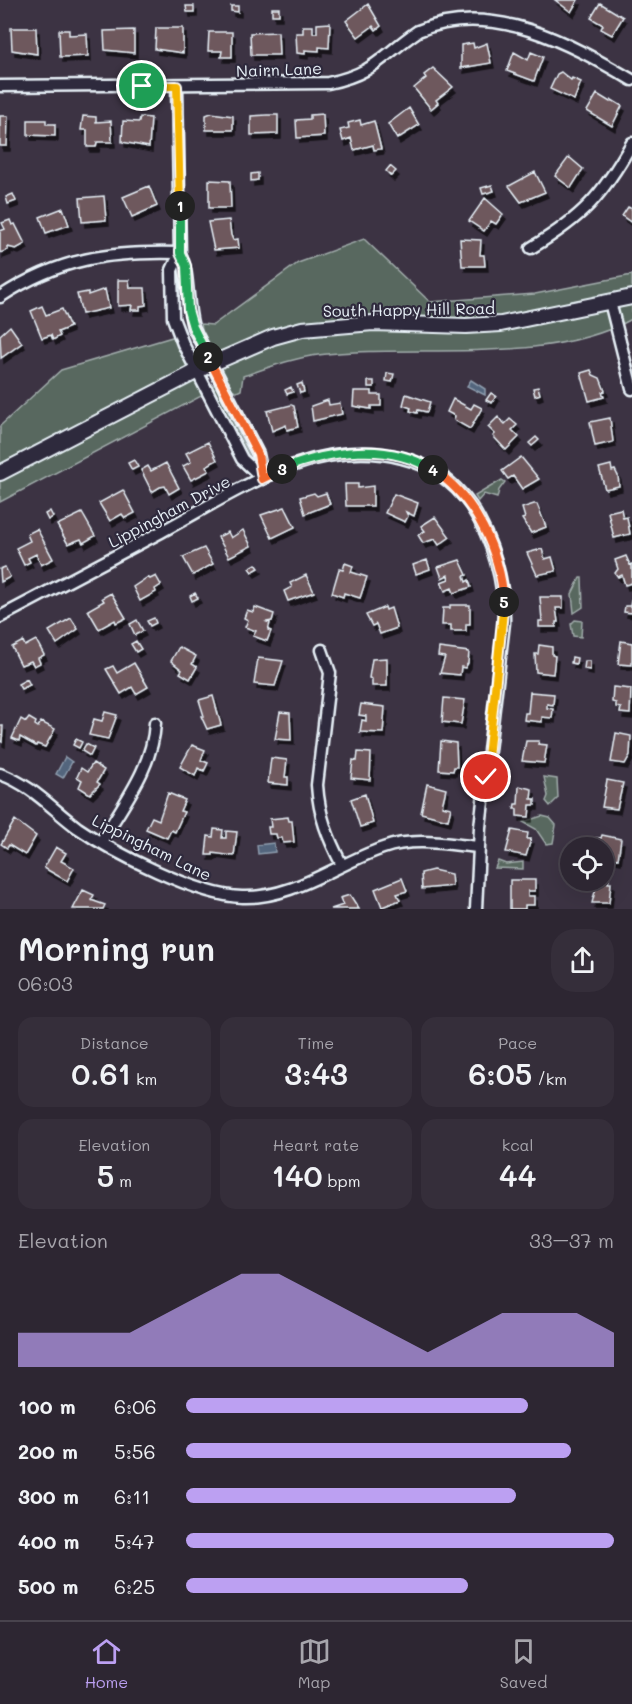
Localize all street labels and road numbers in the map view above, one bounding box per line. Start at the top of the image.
street label: Nairn Lane [236,57,322,81]
street label: South Happy Hill Road [323,297,495,321]
street label: Lippingham Drive [104,470,234,552]
street label: Lippingham Lane [89,809,215,885]

